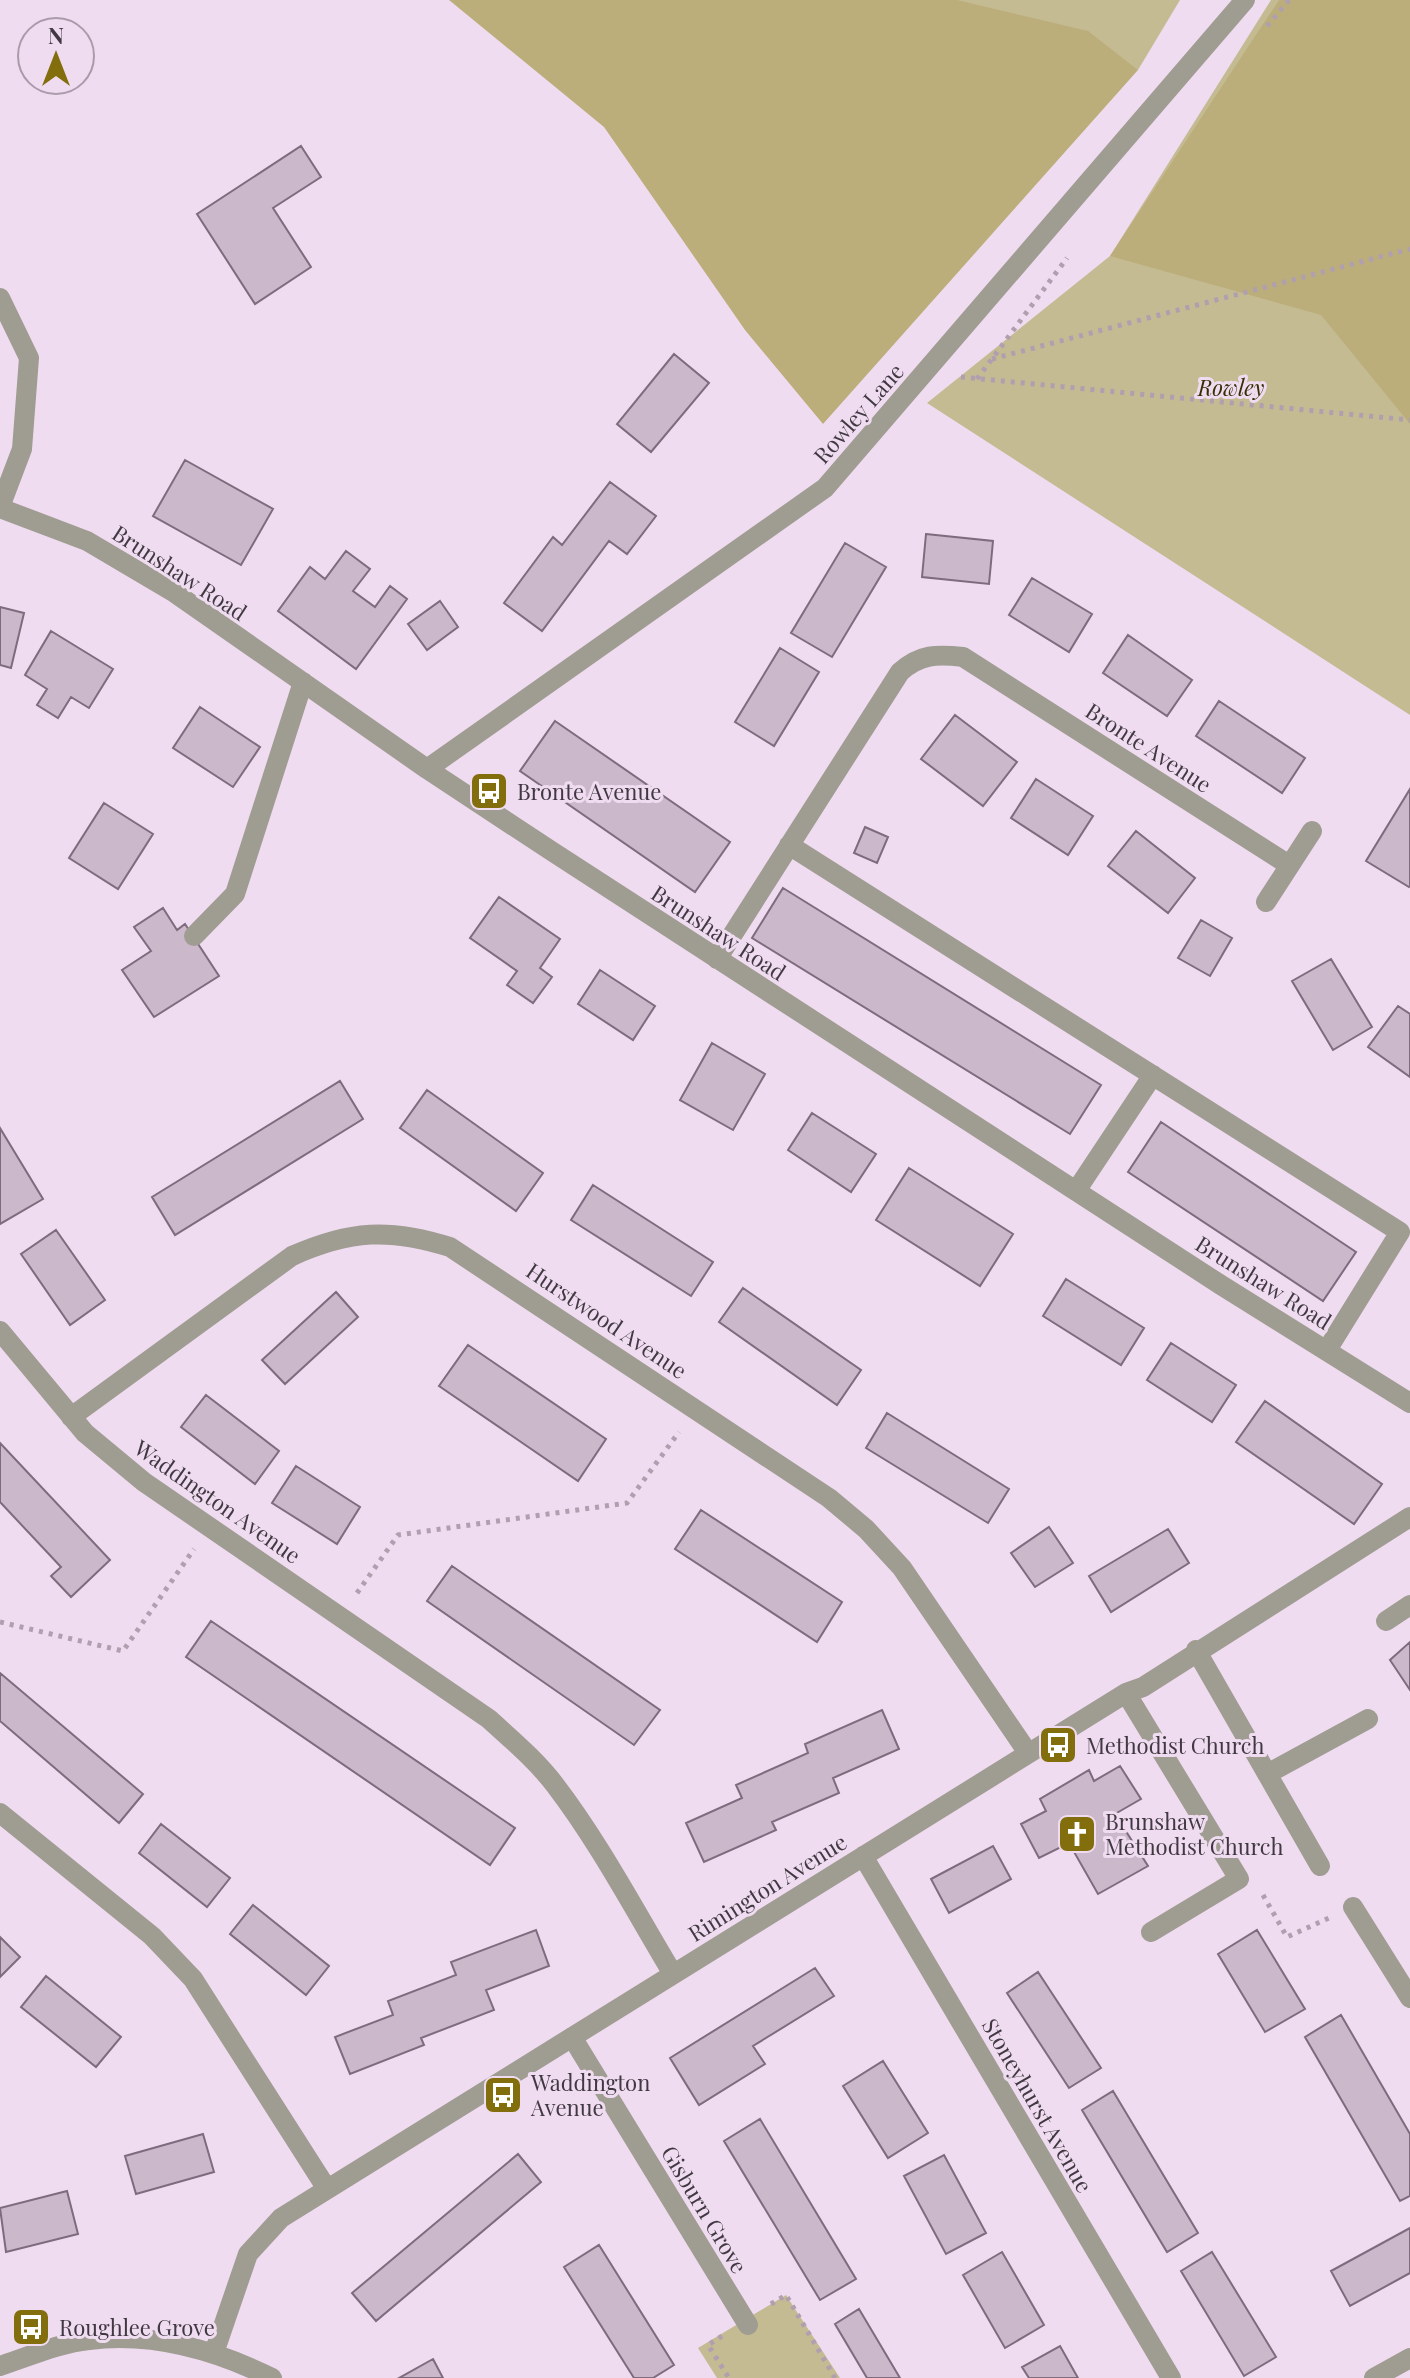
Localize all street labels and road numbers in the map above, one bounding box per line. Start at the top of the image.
street label: Rowley Lane [806,356,910,470]
street label: Brunshaw Road [107,517,253,627]
street label: Bronte Avenue [1080,695,1218,799]
street label: Brunshaw Road [646,877,792,987]
street label: Brunshaw Road [1190,1228,1338,1336]
street label: Hurstwood Avenue [521,1255,693,1385]
street label: Waddington Avenue [128,1432,307,1570]
street label: Rimington Avenue [682,1826,852,1948]
street label: Stoneyhurst Avenue [976,2012,1100,2198]
street label: Gisburn Grove [655,2140,755,2278]

